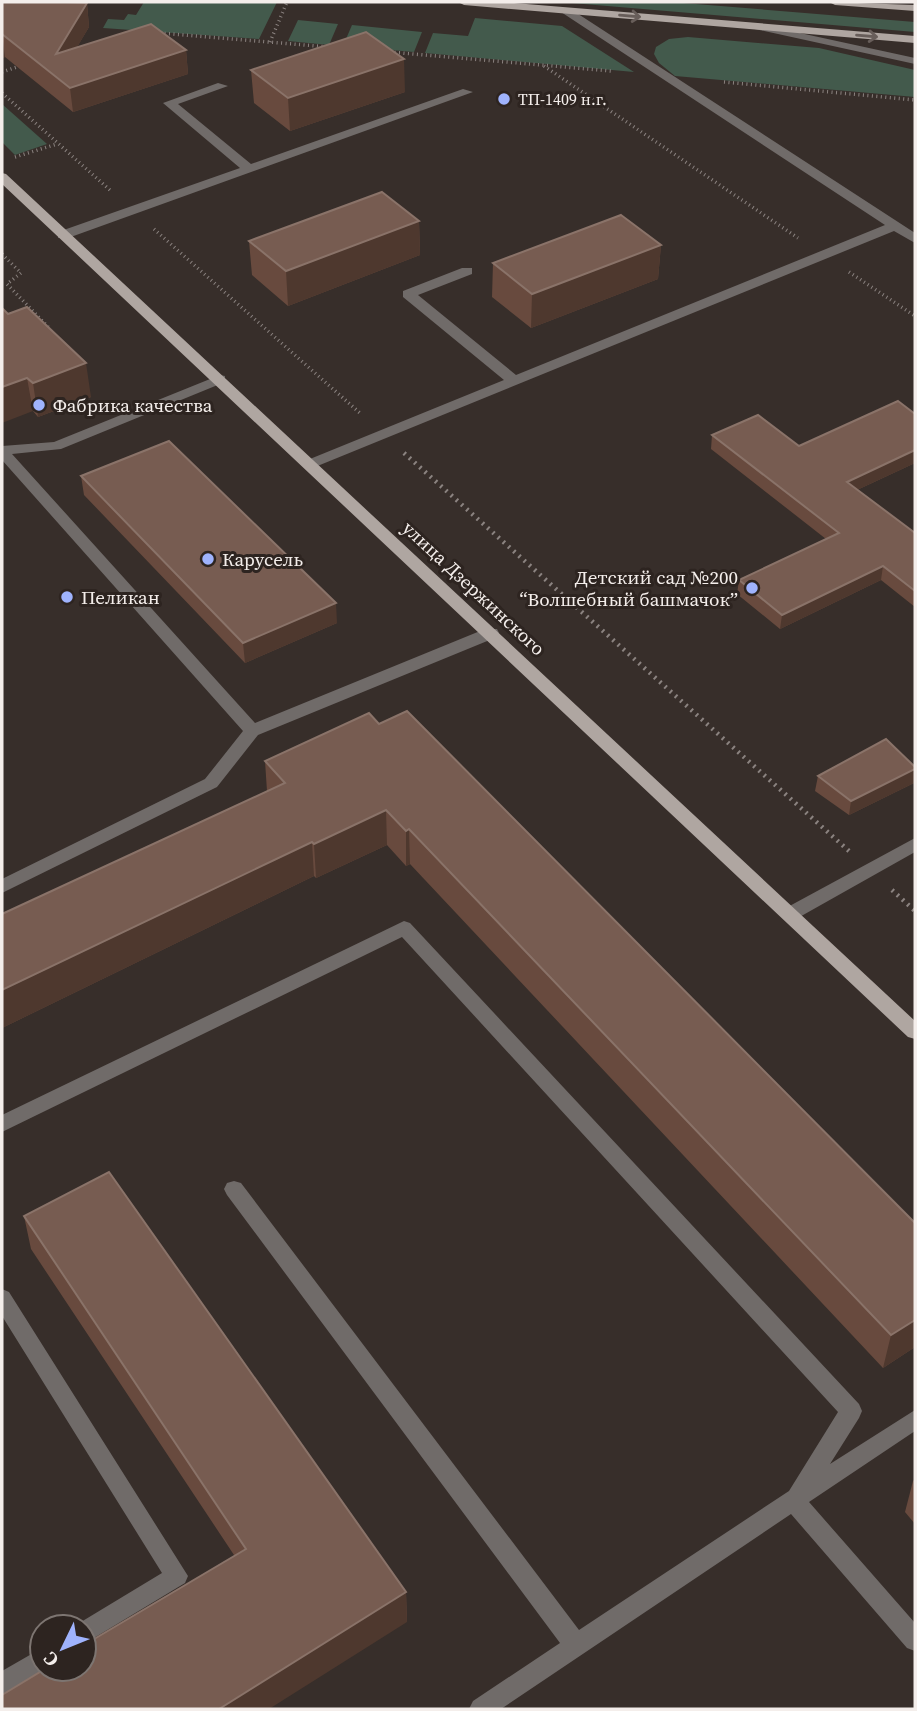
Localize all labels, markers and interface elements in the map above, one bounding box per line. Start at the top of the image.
one-way arrow [618,10,641,23]
one-way arrow [856,30,878,43]
place label: ТП-1409 н.г. [518,88,607,110]
marker: ТП-1409 н.г. [496,91,512,107]
place label: Фабрика качества [53,392,213,418]
marker: Фабрика качества [31,397,47,413]
street label: улица Дзержинского [397,515,551,661]
place label: Карусель [222,546,303,572]
marker: Карусель [200,551,216,567]
place label: Детский сад №200 “Волшебный башмачок” [520,564,738,612]
marker: Детский сад №200 “Волшебный башмачок” [744,580,760,596]
place label: Пеликан [81,584,160,610]
marker: Пеликан [59,589,75,605]
north arrow [28,1613,98,1683]
text: С [37,1646,64,1673]

